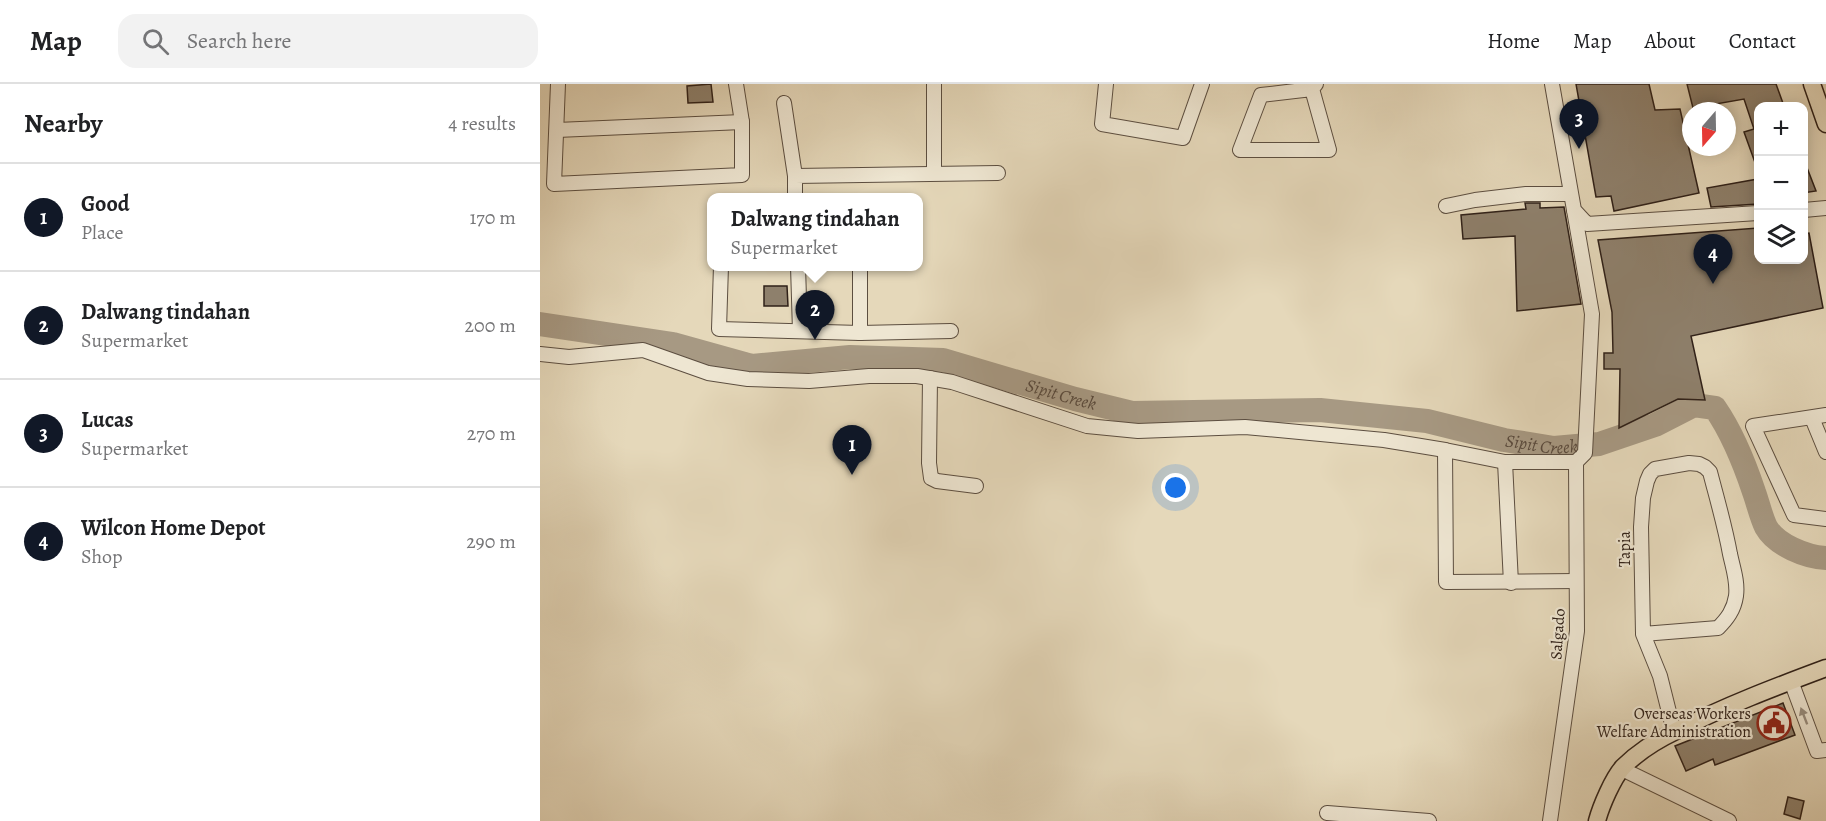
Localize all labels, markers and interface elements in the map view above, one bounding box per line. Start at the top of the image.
search box [118,14,538,68]
text: Map [30,22,82,60]
icon: search [139,25,172,58]
text: Search here [187,26,291,56]
text: Home [1487,27,1540,55]
text: Map [1573,27,1611,55]
text: About [1644,27,1696,55]
text: Contact [1729,27,1796,55]
pin: 3 [1560,100,1598,149]
north arrow [1682,102,1736,156]
map controls [1754,102,1808,264]
button: + [1754,102,1808,156]
text: Nearby [24,106,103,141]
text: 4 results [448,110,516,137]
button: − [1754,156,1808,210]
text: Good [81,189,130,219]
popup [707,193,923,271]
text: 1 [40,204,47,231]
text: 170 m [470,204,516,231]
text: Dalwang tindahan [730,204,900,234]
button: layers [1754,210,1808,264]
text: Place [81,219,123,246]
text: Supermarket [730,234,838,261]
pin: 4 [1694,234,1732,284]
pin: 2 [796,290,834,340]
text: Dalwang tindahan [81,297,250,327]
text: 2 [39,312,48,339]
text: 200 m [465,312,516,339]
text: Supermarket [81,327,188,354]
water label: Sipit Creek [1023,373,1099,416]
text: Lucas [81,405,134,435]
text: 3 [39,420,48,447]
text: 270 m [467,420,516,447]
pin: 1 [832,426,872,475]
water label: Sipit Creek [1504,428,1578,460]
text: Supermarket [81,435,188,462]
your location [1161,473,1190,502]
text: Wilcon Home Depot [81,513,266,543]
text: 4 [39,528,48,555]
text: 290 m [466,528,516,555]
street label: Tapia [1614,531,1636,567]
text: Shop [81,543,123,570]
street label: Salgado [1545,608,1571,660]
place label: Overseas Workers Welfare Administration [1596,703,1751,743]
public building icon: Overseas Workers Welfare Administration [1756,705,1792,741]
one-way arrow [1799,707,1808,725]

